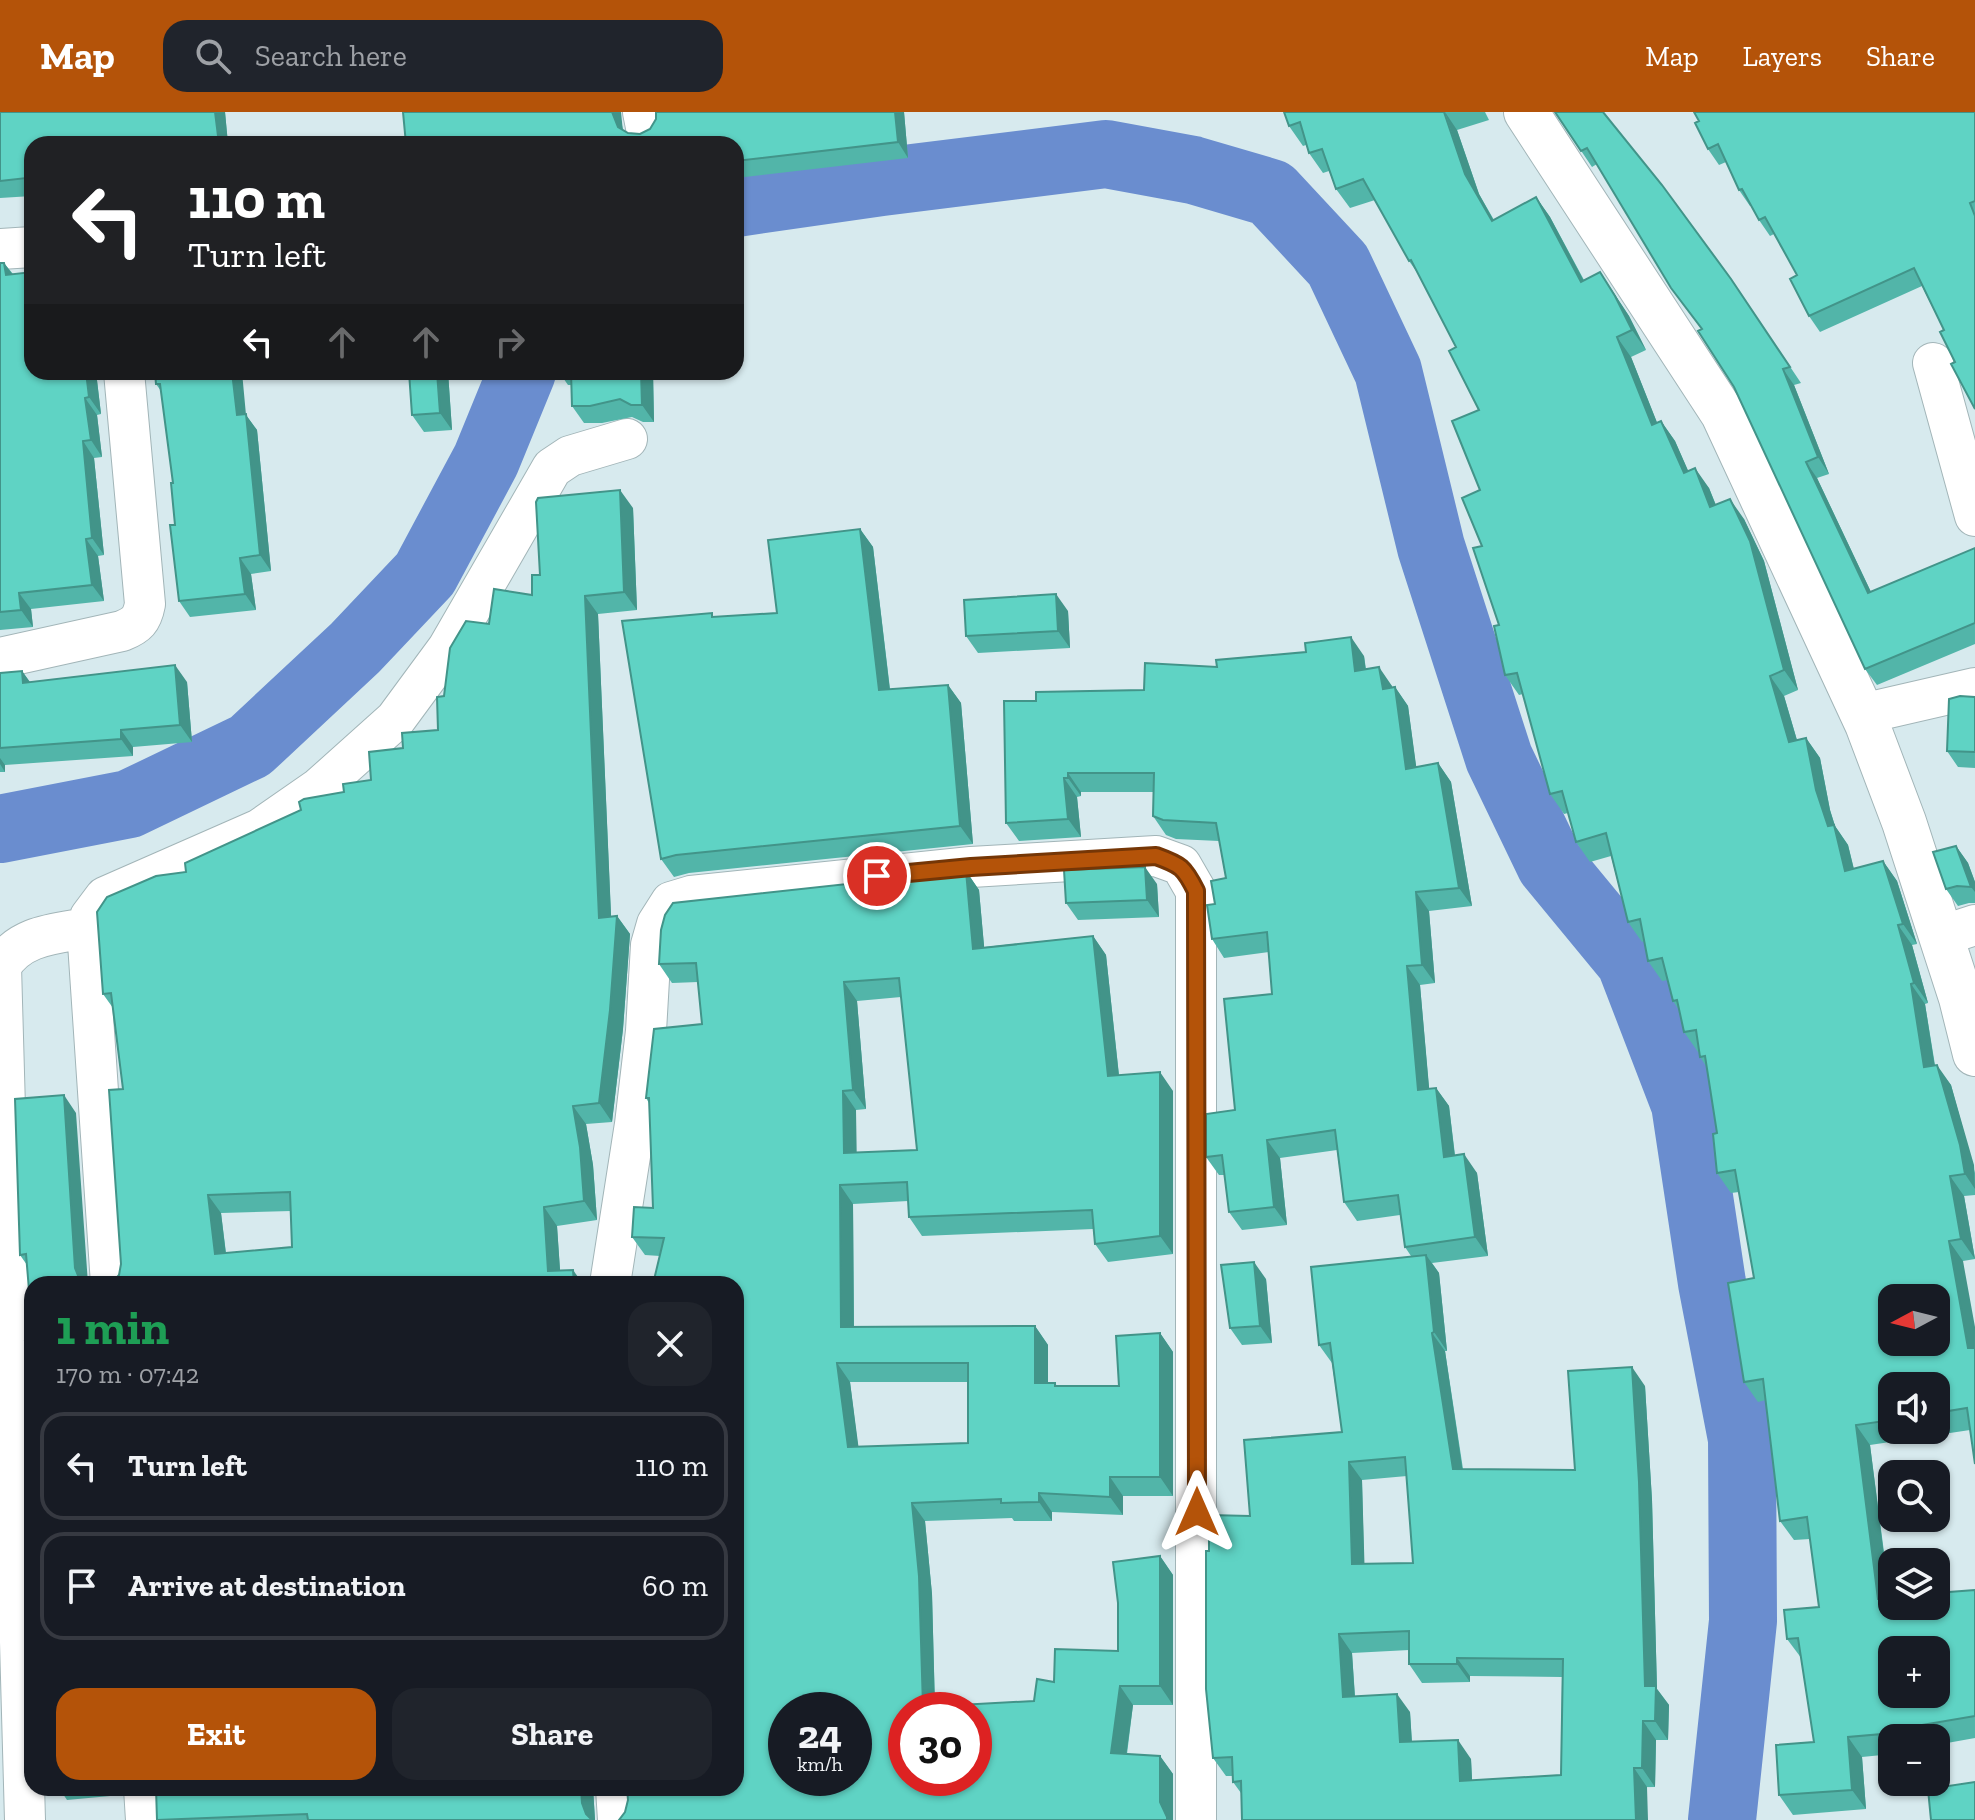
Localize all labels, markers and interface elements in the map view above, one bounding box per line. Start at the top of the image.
search box [163,20,723,92]
text: Map [40,33,115,79]
icon: search [191,34,235,78]
text: Search here [255,38,407,74]
text: Map [1645,40,1699,73]
text: Layers [1743,40,1822,73]
text: Share [1866,40,1935,73]
text: 110 m [188,165,325,232]
icon: left [56,168,160,272]
text: Turn left [188,233,326,276]
icon: left [236,320,280,364]
icon: ahead [320,320,364,364]
icon: ahead [404,320,448,364]
icon: right [488,320,532,364]
pin [843,842,911,910]
icon: arrive [855,854,899,898]
north arrow [1878,1284,1950,1356]
map controls [1878,1284,1950,1796]
text: 1 min [56,1299,169,1356]
button: close [628,1302,712,1386]
text: 170 m · 07:42 [56,1358,199,1390]
button: sound [1878,1372,1950,1444]
icon: left [60,1444,104,1488]
text: Turn left [128,1448,247,1484]
text: 110 m [635,1448,708,1484]
button: search [1878,1460,1950,1532]
position arrow [1155,1470,1239,1554]
button: layers [1878,1548,1950,1620]
icon: arrive [60,1564,104,1608]
text: Arrive at destination [128,1568,405,1604]
text: 60 m [642,1568,708,1604]
button: + [1878,1636,1950,1708]
button: Exit [56,1688,376,1780]
button: Share [392,1688,712,1780]
speed limit sign: 30 [888,1692,992,1796]
text: 24 [798,1710,842,1758]
button: − [1878,1724,1950,1796]
text: km/h [797,1752,843,1776]

